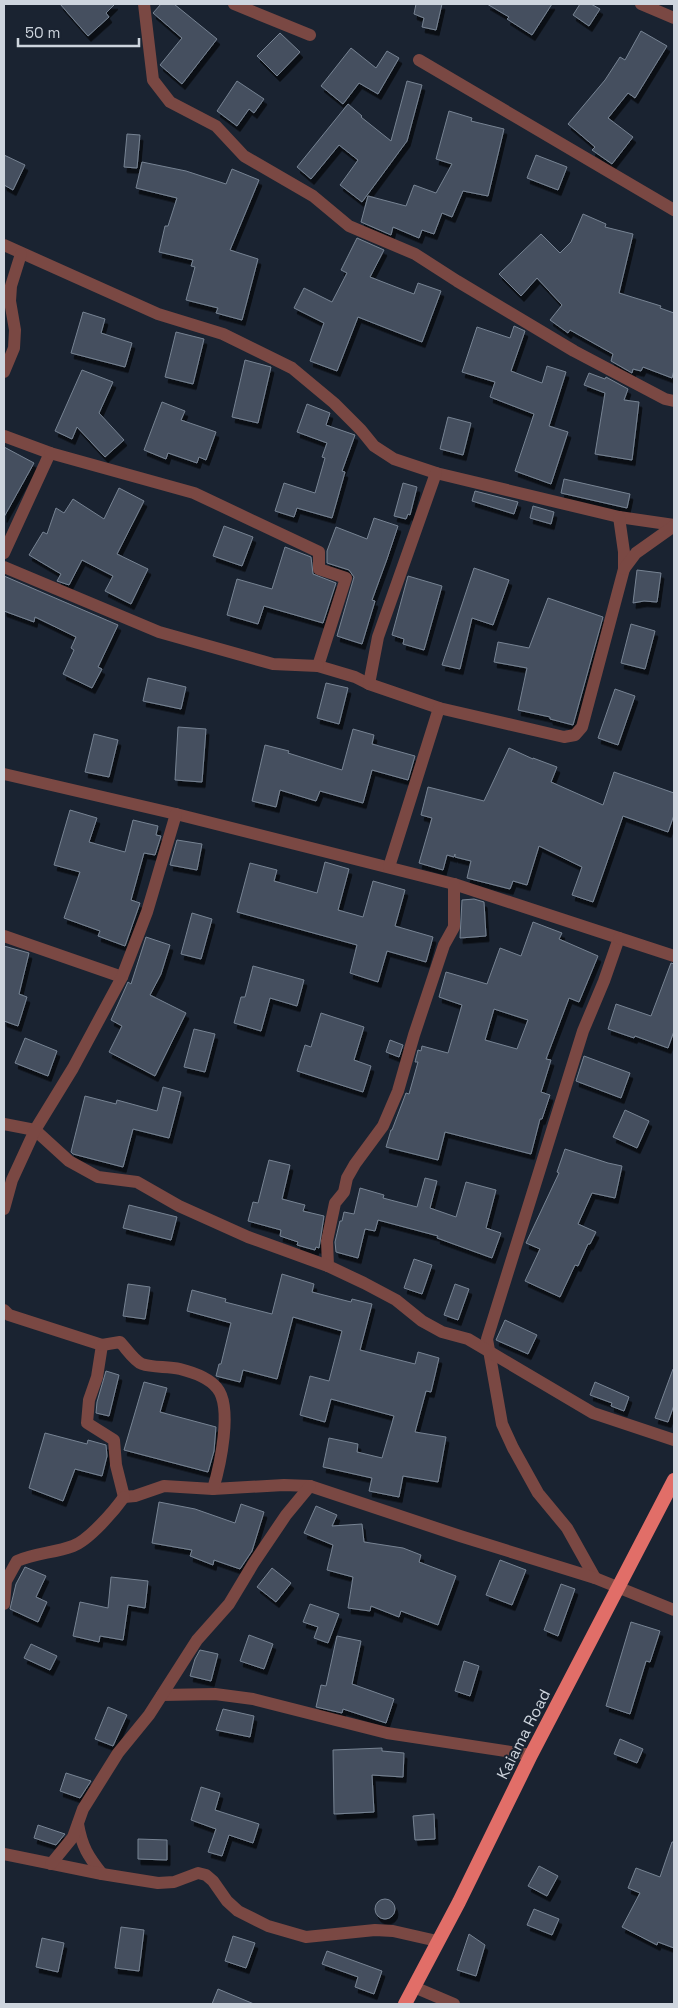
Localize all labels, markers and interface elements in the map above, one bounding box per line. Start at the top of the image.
scale bar [18,15,139,47]
text: 50 m [25,23,60,42]
street label: Kaiama Road [492,1686,555,1783]

